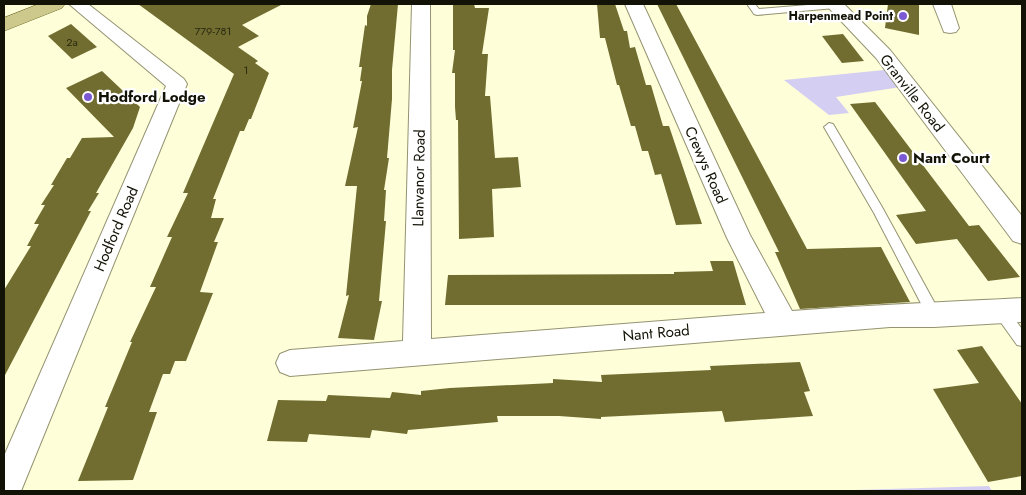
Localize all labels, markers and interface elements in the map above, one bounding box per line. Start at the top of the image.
place label: Harpenmead Point [789,7,893,25]
marker: Harpenmead Point [897,10,909,22]
house number: 779-781 [195,23,231,39]
house number: 2a [66,34,78,50]
street label: Granville Road [874,49,950,137]
house number: 1 [244,62,248,78]
place label: Hodford Lodge [98,86,206,108]
marker: Hodford Lodge [82,91,94,103]
street label: Crewys Road [679,123,733,207]
street label: Llanvanor Road [407,129,431,227]
place label: Nant Court [913,147,990,169]
marker: Nant Court [897,152,909,164]
street label: Hodford Road [88,183,144,275]
street label: Nant Road [622,319,690,347]

